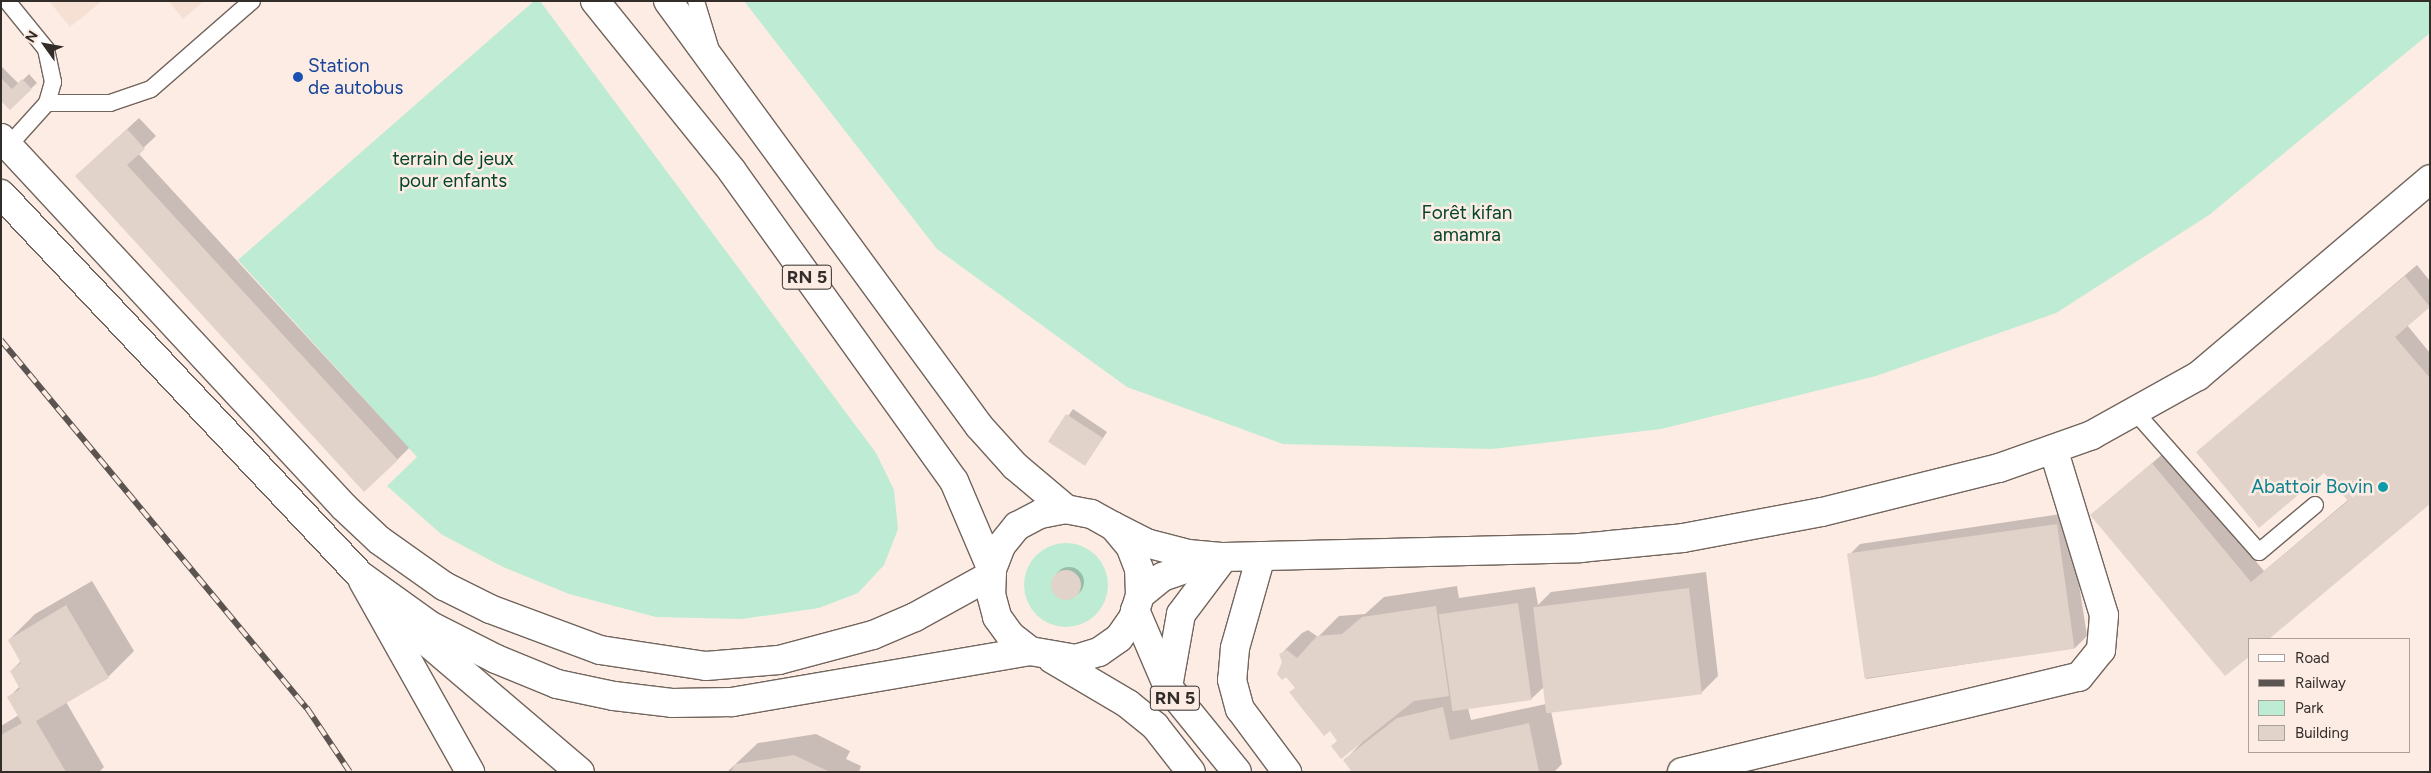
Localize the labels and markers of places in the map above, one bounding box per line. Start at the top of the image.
place label: Station de autobus [308,55,403,99]
marker: Station de autobus [292,71,304,83]
place label: Abattoir Bovin [2251,476,2373,498]
marker: Abattoir Bovin [2377,481,2389,493]

